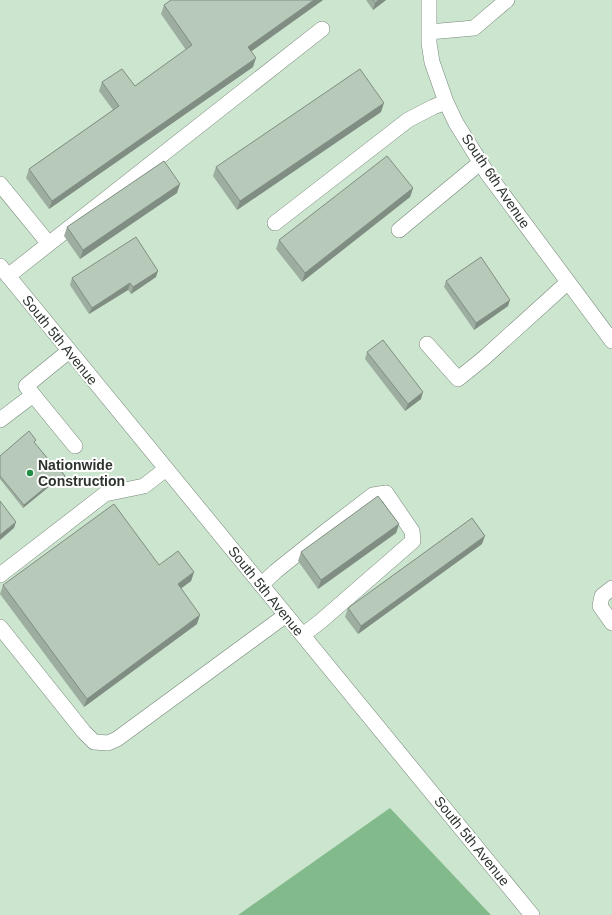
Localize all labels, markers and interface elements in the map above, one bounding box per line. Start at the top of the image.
street label: South 6th Avenue [459,131,534,231]
street label: South 5th Avenue [19,292,101,388]
place label: Nationwide Construction [38,457,125,489]
marker: Nationwide Construction [25,468,35,478]
street label: South 5th Avenue [225,543,307,639]
street label: South 5th Avenue [431,793,513,889]

